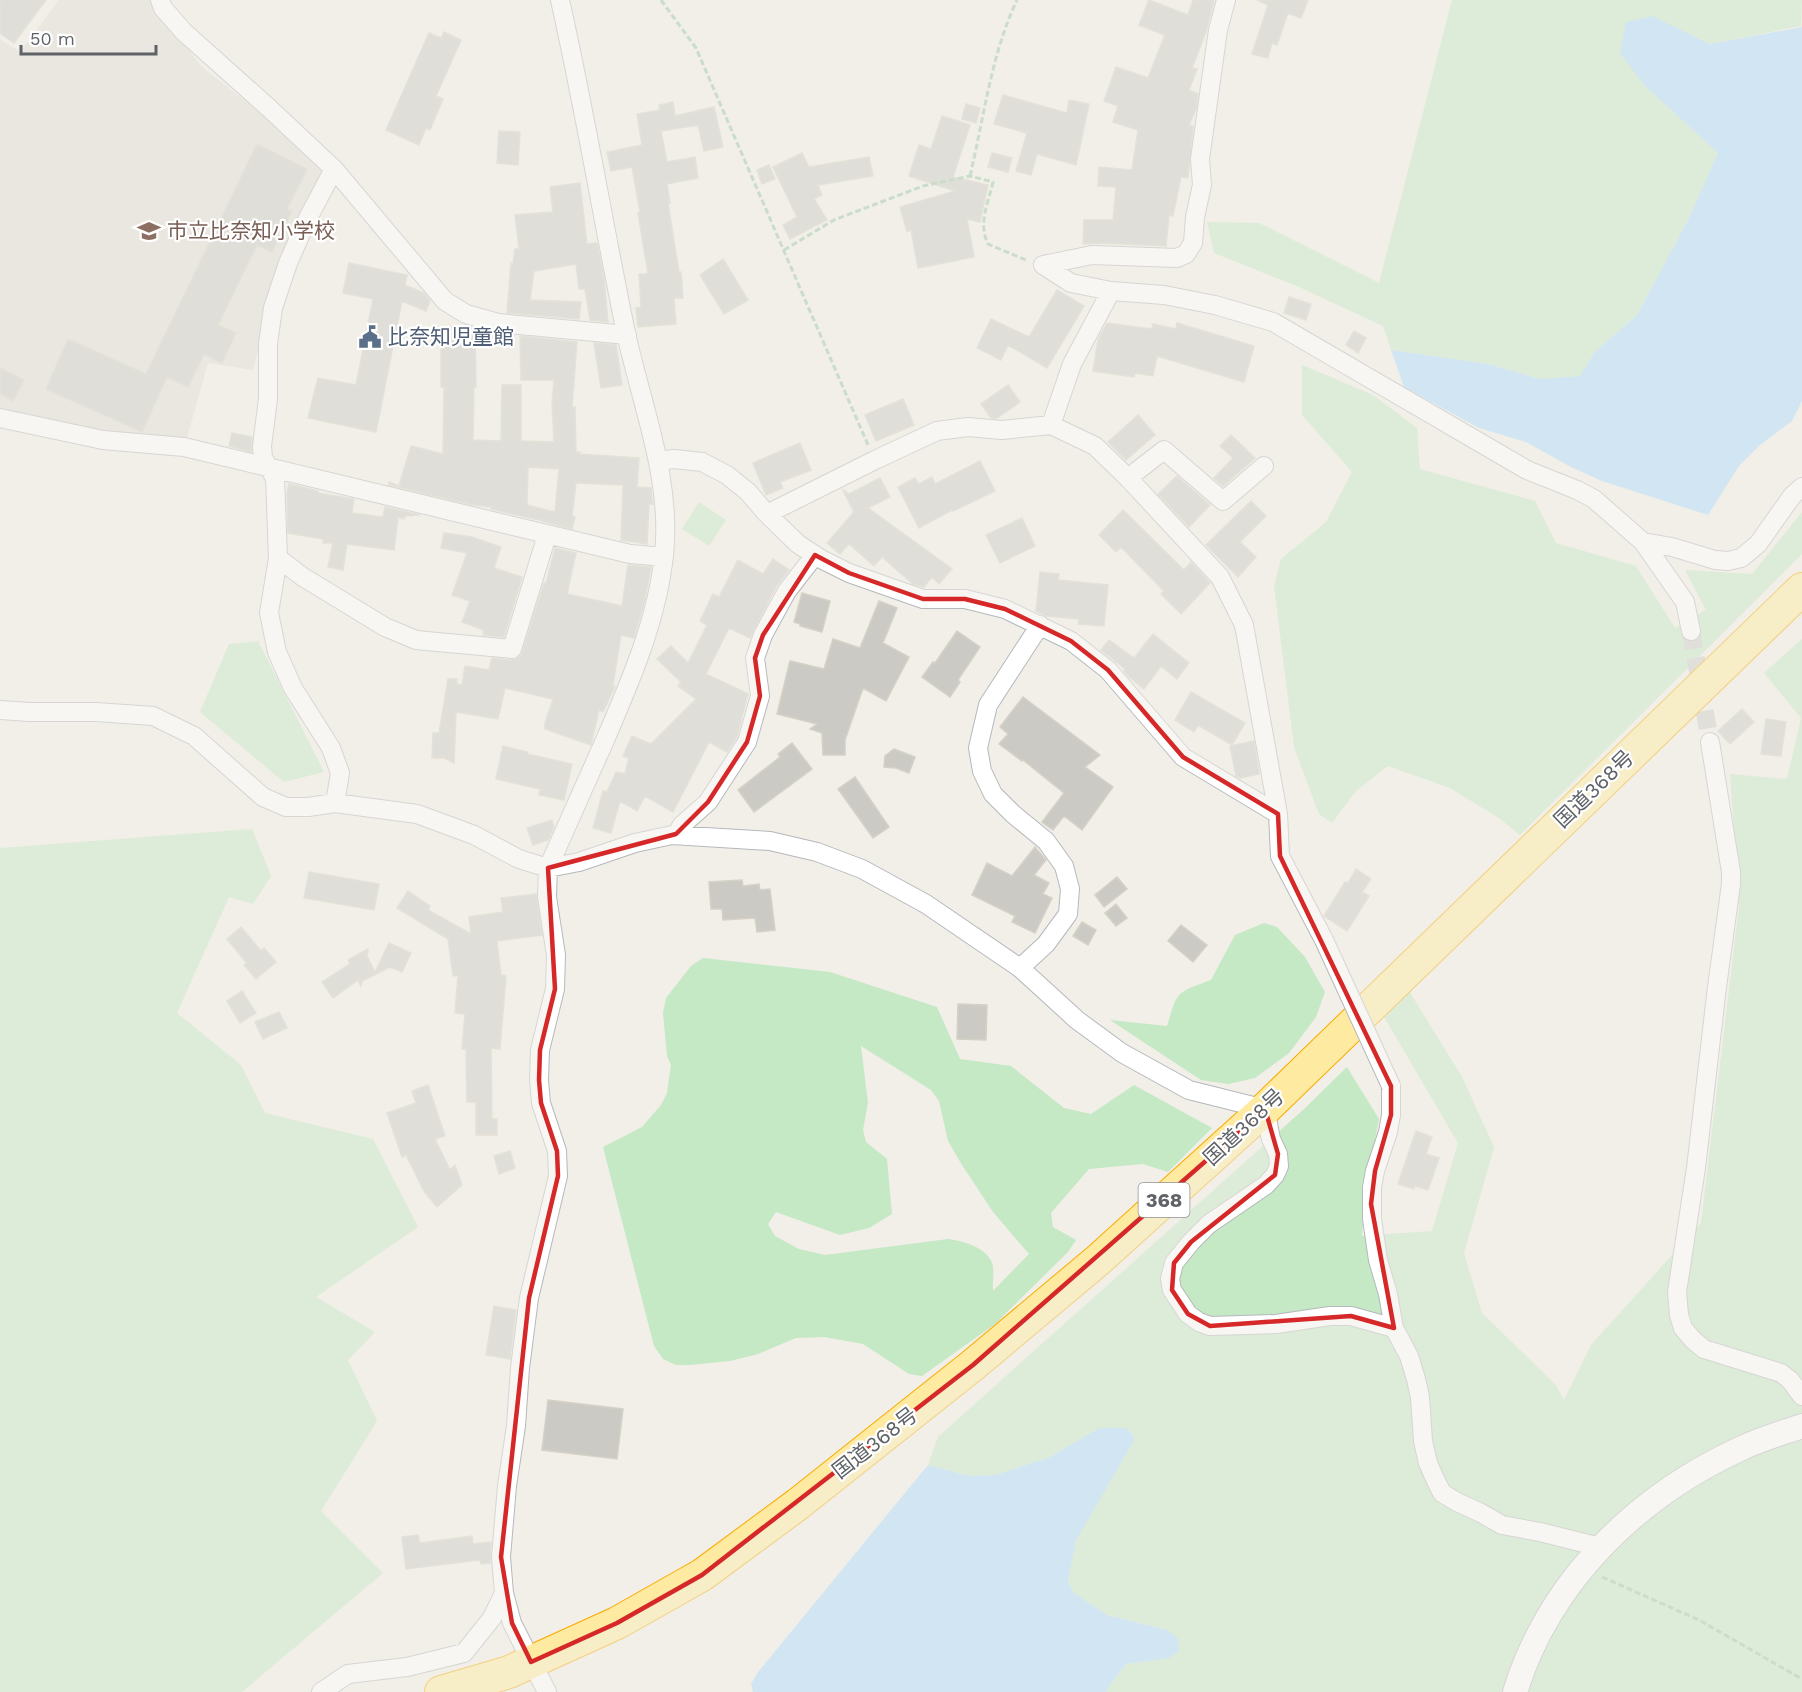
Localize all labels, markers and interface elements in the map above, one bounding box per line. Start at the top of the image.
scale bar [21,18,156,56]
text: 50 m [30,28,75,49]
school or university icon: 市立比奈知小学校 [136,218,162,244]
place label: 市立比奈知小学校 [167,218,335,243]
public building icon: 比奈知児童館 [357,324,383,350]
place label: 比奈知児童館 [388,324,514,349]
street label: 国道368号 [1549,745,1639,833]
street label: 国道368号 [1198,1083,1289,1170]
road number: 368 [1138,1183,1190,1217]
street label: 国道368号 [827,1402,922,1484]

